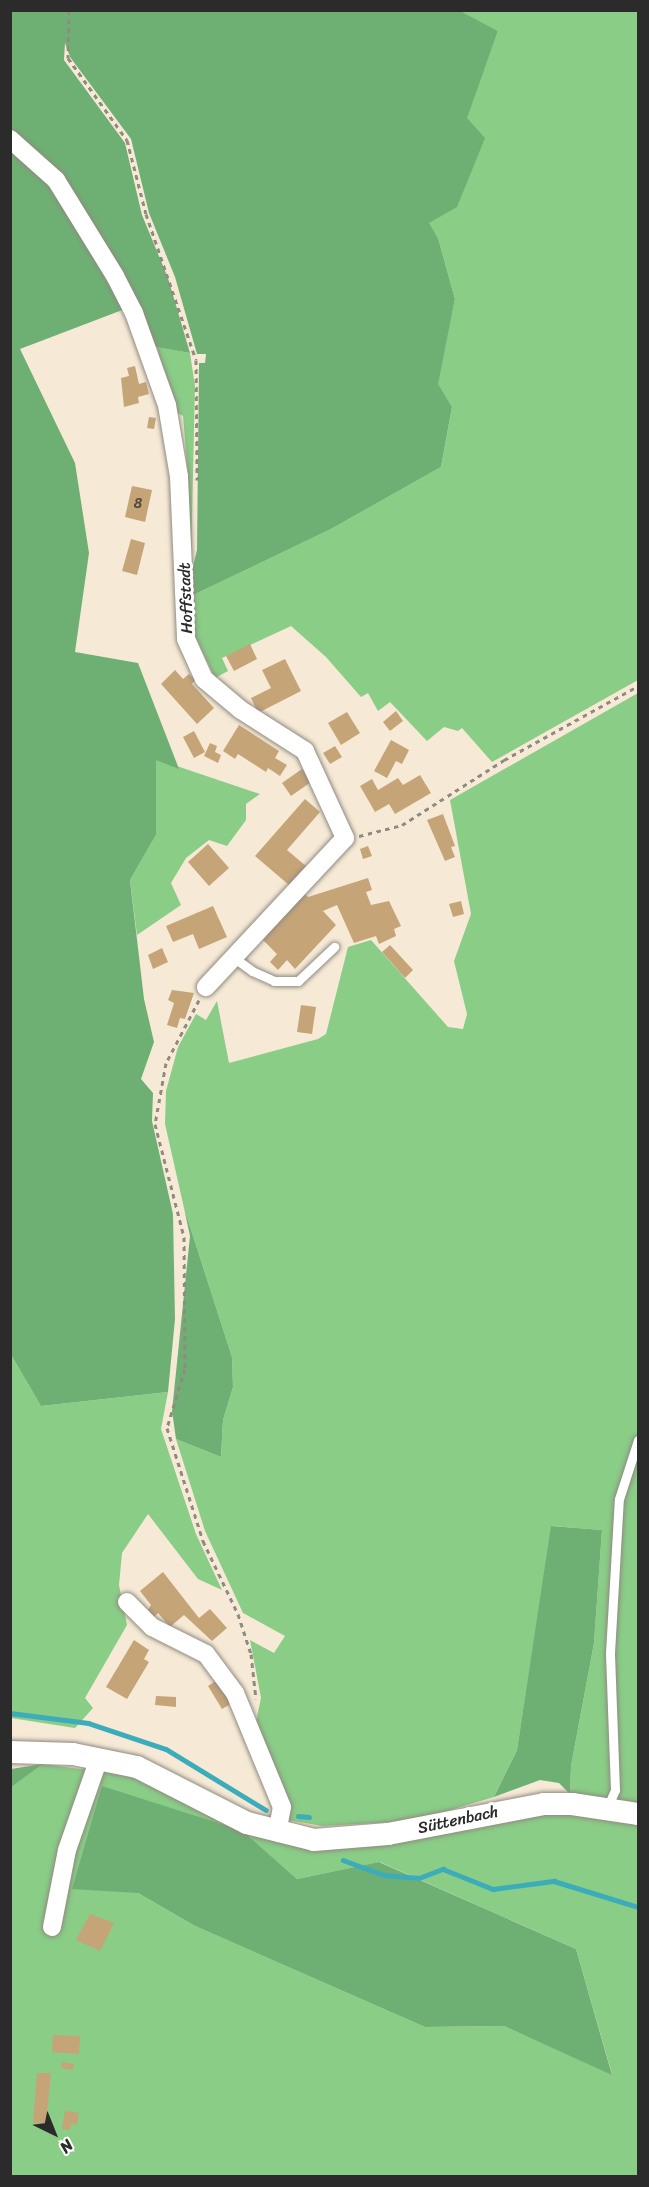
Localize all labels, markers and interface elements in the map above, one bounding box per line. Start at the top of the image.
house number: 8 [134,496,142,512]
street label: Hoffstadt [175,562,197,634]
street label: Süttenbach [416,1802,500,1838]
north arrow [24,2103,84,2163]
text: N [53,2132,81,2161]

